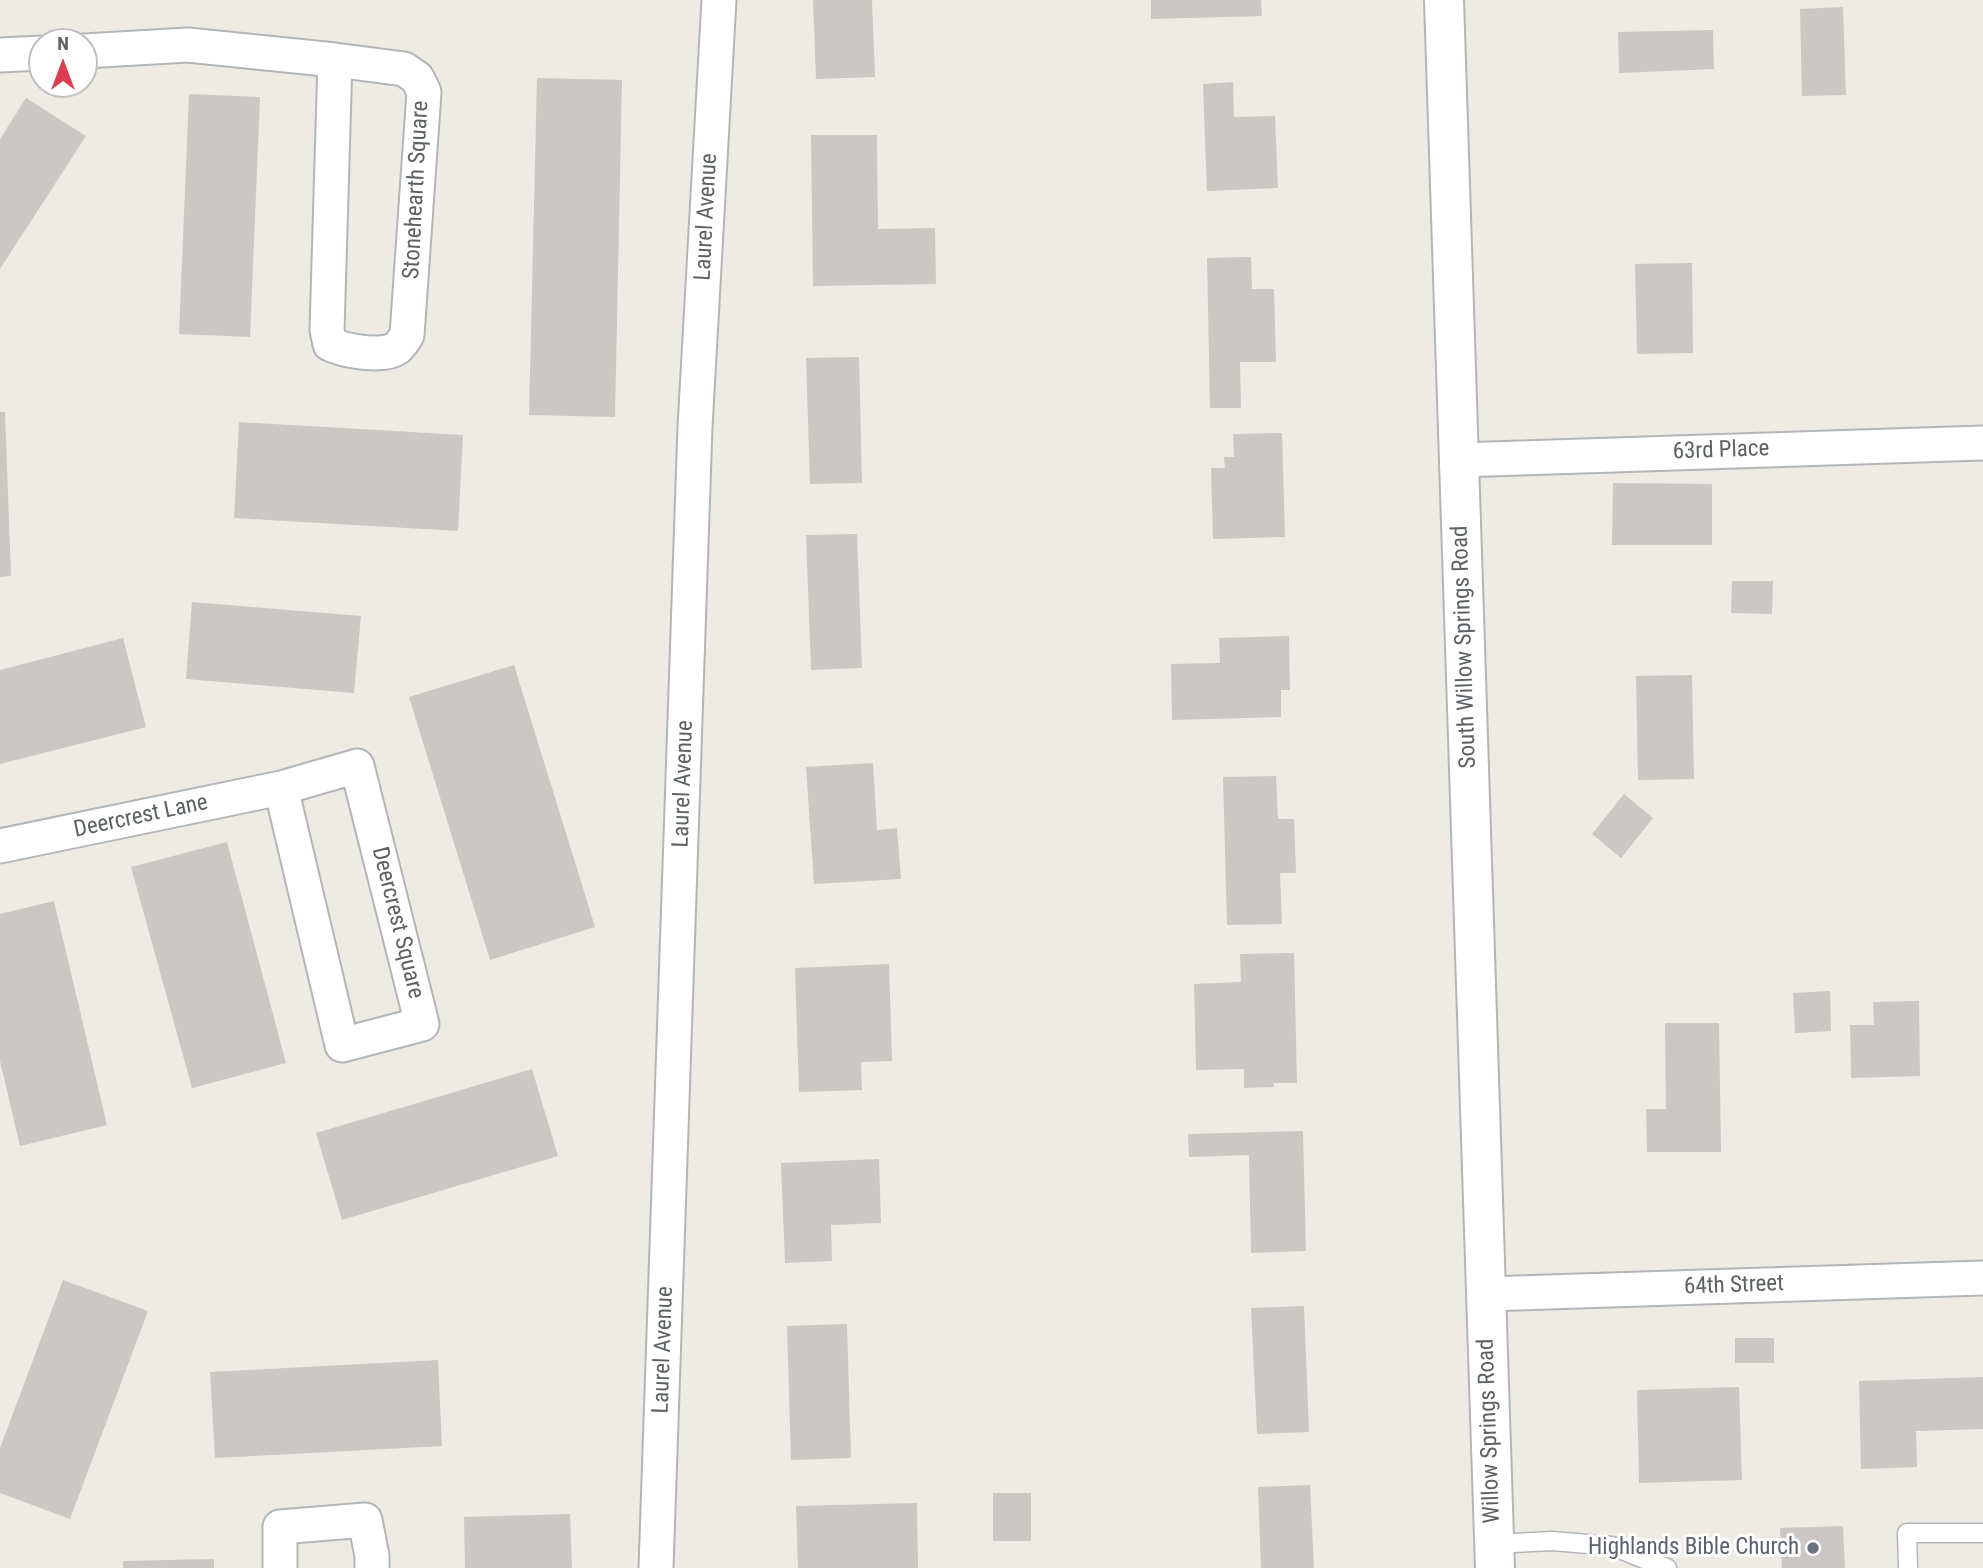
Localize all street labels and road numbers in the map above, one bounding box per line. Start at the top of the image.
street label: Stonehearth Square [399,100,435,280]
street label: Laurel Avenue [690,153,724,281]
street label: 63rd Place [1672,436,1770,466]
street label: South Willow Springs Road [1447,525,1483,769]
street label: Laurel Avenue [668,720,700,848]
street label: Deercrest Lane [72,789,210,845]
street label: Deercrest Square [365,844,429,1002]
street label: 64th Street [1684,1270,1784,1302]
street label: Laurel Avenue [648,1286,680,1414]
street label: Willow Springs Road [1473,1338,1507,1524]

